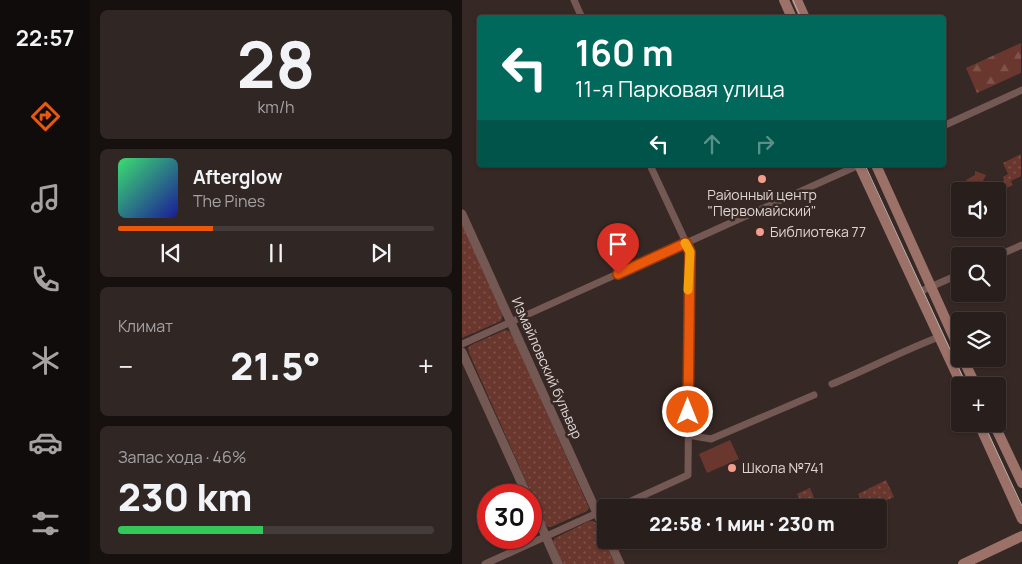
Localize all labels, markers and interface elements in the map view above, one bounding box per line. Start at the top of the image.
text: 28 [237,19,315,108]
text: 22:57 [16,23,74,53]
text: 160 m [575,29,674,77]
icon: left [492,35,557,100]
text: 11-я Парковая улица [575,74,785,104]
text: km/h [257,96,295,118]
icon: directions [28,99,63,134]
icon: left [645,130,673,158]
icon: ahead [698,130,726,158]
icon: right [751,130,779,158]
text: Afterglow [193,164,282,190]
marker: Районный центр "Первомайский" [756,173,768,185]
icon: music [28,181,63,216]
map controls [951,182,1006,432]
button: sound [951,182,1006,237]
place label: Районный центр "Первомайский" [707,185,817,220]
text: The Pines [193,190,265,212]
place label: Библиотека 77 [770,222,866,241]
pin [597,223,639,274]
marker: Библиотека 77 [754,226,766,238]
icon: arrive [604,230,632,258]
icon: previous [157,239,185,267]
icon: pause [262,239,290,267]
icon: next [367,239,395,267]
button: search [951,247,1006,302]
icon: phone [28,262,63,297]
street label: Измайловский бульвар [508,294,587,442]
button: layers [951,312,1006,367]
text: Климат [118,315,173,337]
text: 21.5° [230,339,321,391]
icon: climate [28,343,63,378]
text: − [118,347,133,385]
text: + [418,347,434,385]
button: + [951,377,1006,432]
position arrow [661,385,713,437]
icon: car [28,425,63,460]
text: Запас хода · 46% [118,446,246,468]
place label: Школа №741 [742,458,824,477]
marker: Школа №741 [726,462,738,474]
text: 230 km [118,470,252,522]
speed limit sign: 30 [477,484,542,549]
icon: filters [28,506,63,541]
text: 22:58 · 1 мин · 230 m [649,511,835,537]

